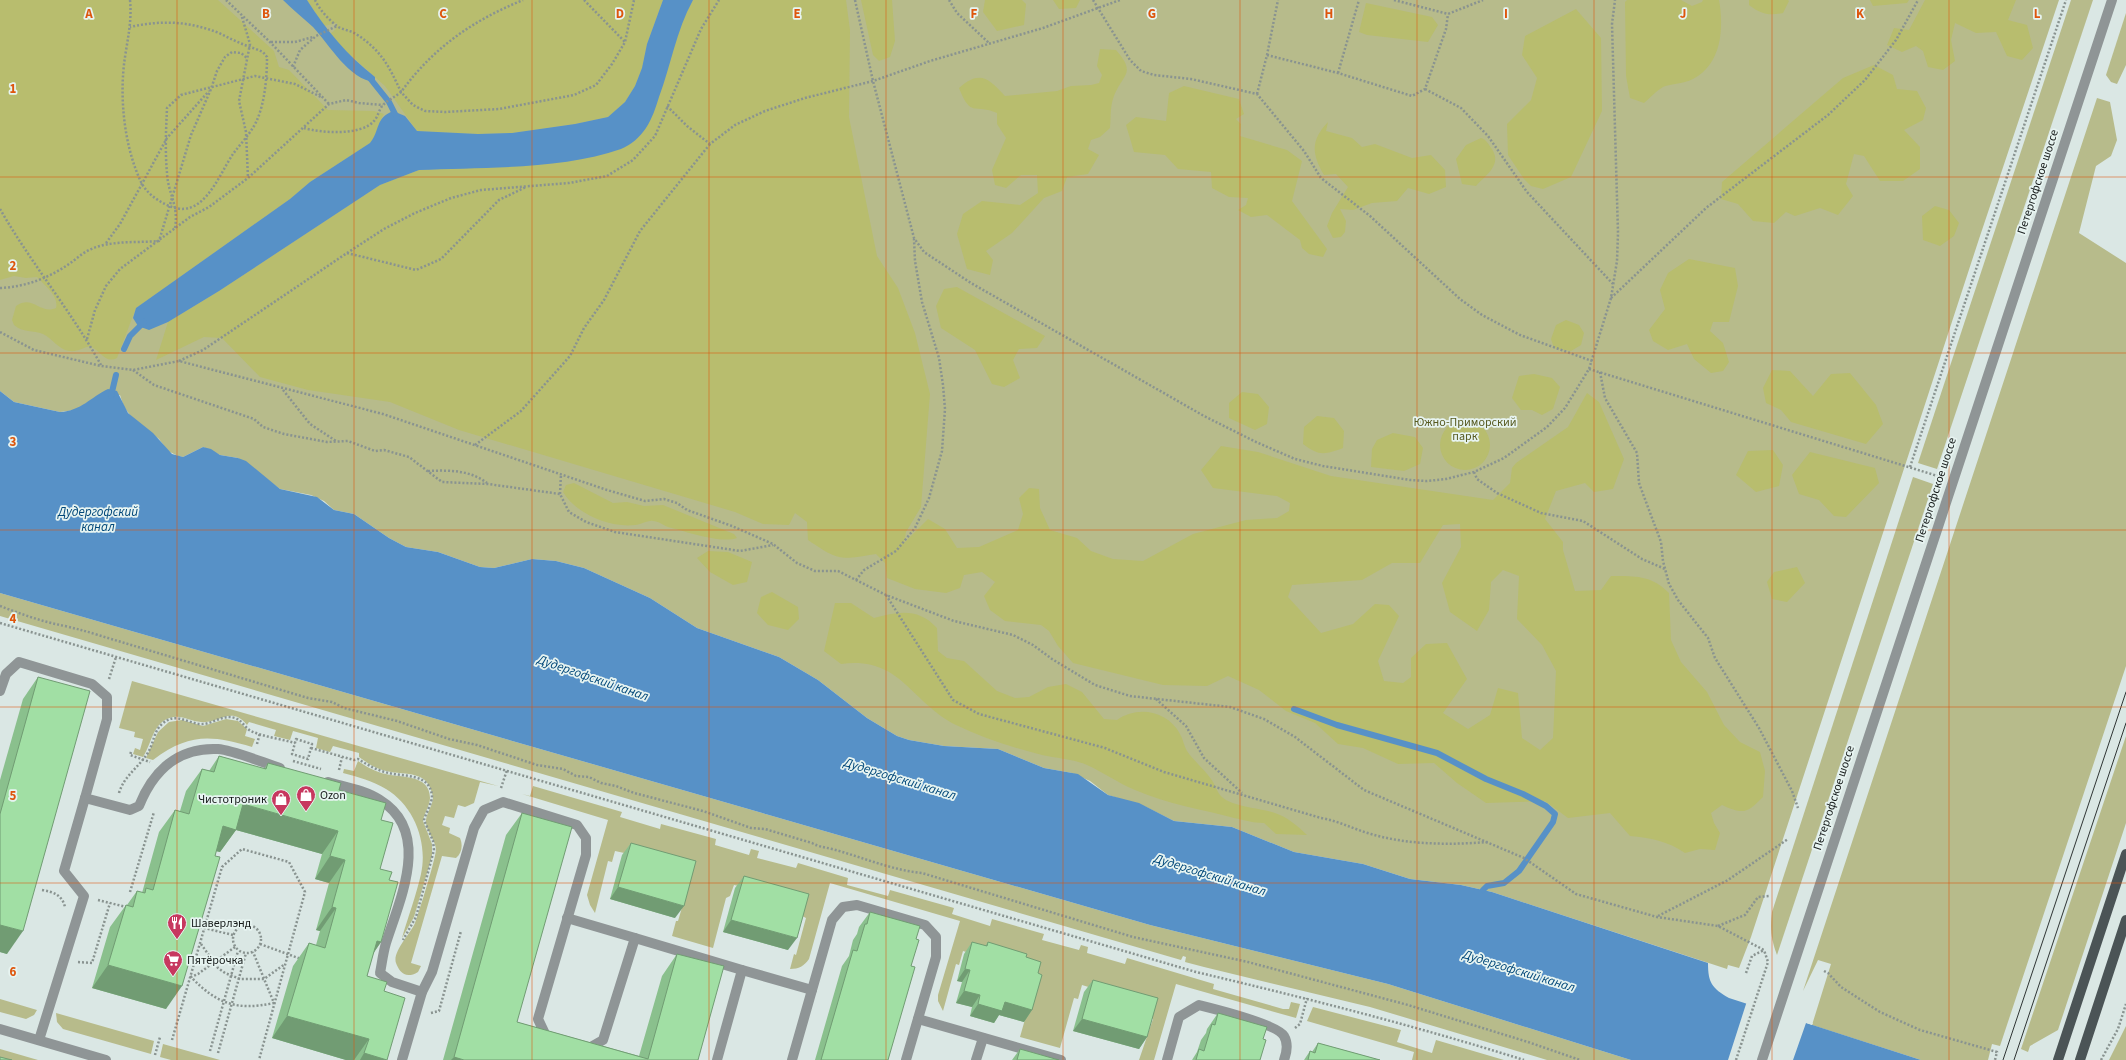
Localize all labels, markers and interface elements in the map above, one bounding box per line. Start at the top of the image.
text: A [84,5,93,23]
text: B [262,5,270,23]
text: C [439,5,447,23]
text: D [616,5,624,23]
text: E [793,5,801,23]
text: F [971,5,978,23]
text: G [1148,5,1156,23]
text: H [1325,5,1333,23]
text: I [1504,5,1508,23]
text: J [1680,5,1686,23]
text: K [1856,5,1865,23]
text: L [2034,5,2041,23]
text: 1 [10,80,17,98]
street label: Петергофское шоссе [2013,127,2063,237]
text: 2 [10,257,17,275]
park label: Южно-Приморский парк [1413,414,1517,445]
text: 3 [10,433,17,451]
street label: Петергофское шоссе [1911,435,1961,545]
water label: Дудергофский канал [57,503,138,536]
text: 4 [10,610,17,628]
water label: Дудергофский канал [534,650,651,706]
street label: Петергофское шоссе [1809,743,1859,853]
water label: Дудергофский канал [841,753,958,805]
shop icon: Ozon [295,784,317,812]
text: 5 [10,787,17,805]
place label: Ozon [320,787,346,804]
shop icon: Чистотроник [270,788,292,816]
place label: Чистотроник [198,791,267,808]
water label: Дудергофский канал [1151,849,1268,901]
restaurant icon: Шаверлэнд [166,912,188,940]
place label: Шаверлэнд [191,915,252,932]
water label: Дудергофский канал [1460,945,1577,997]
supermarket icon: Пятёрочка [162,949,184,977]
place label: Пятёрочка [187,952,243,969]
text: 6 [10,963,17,981]

